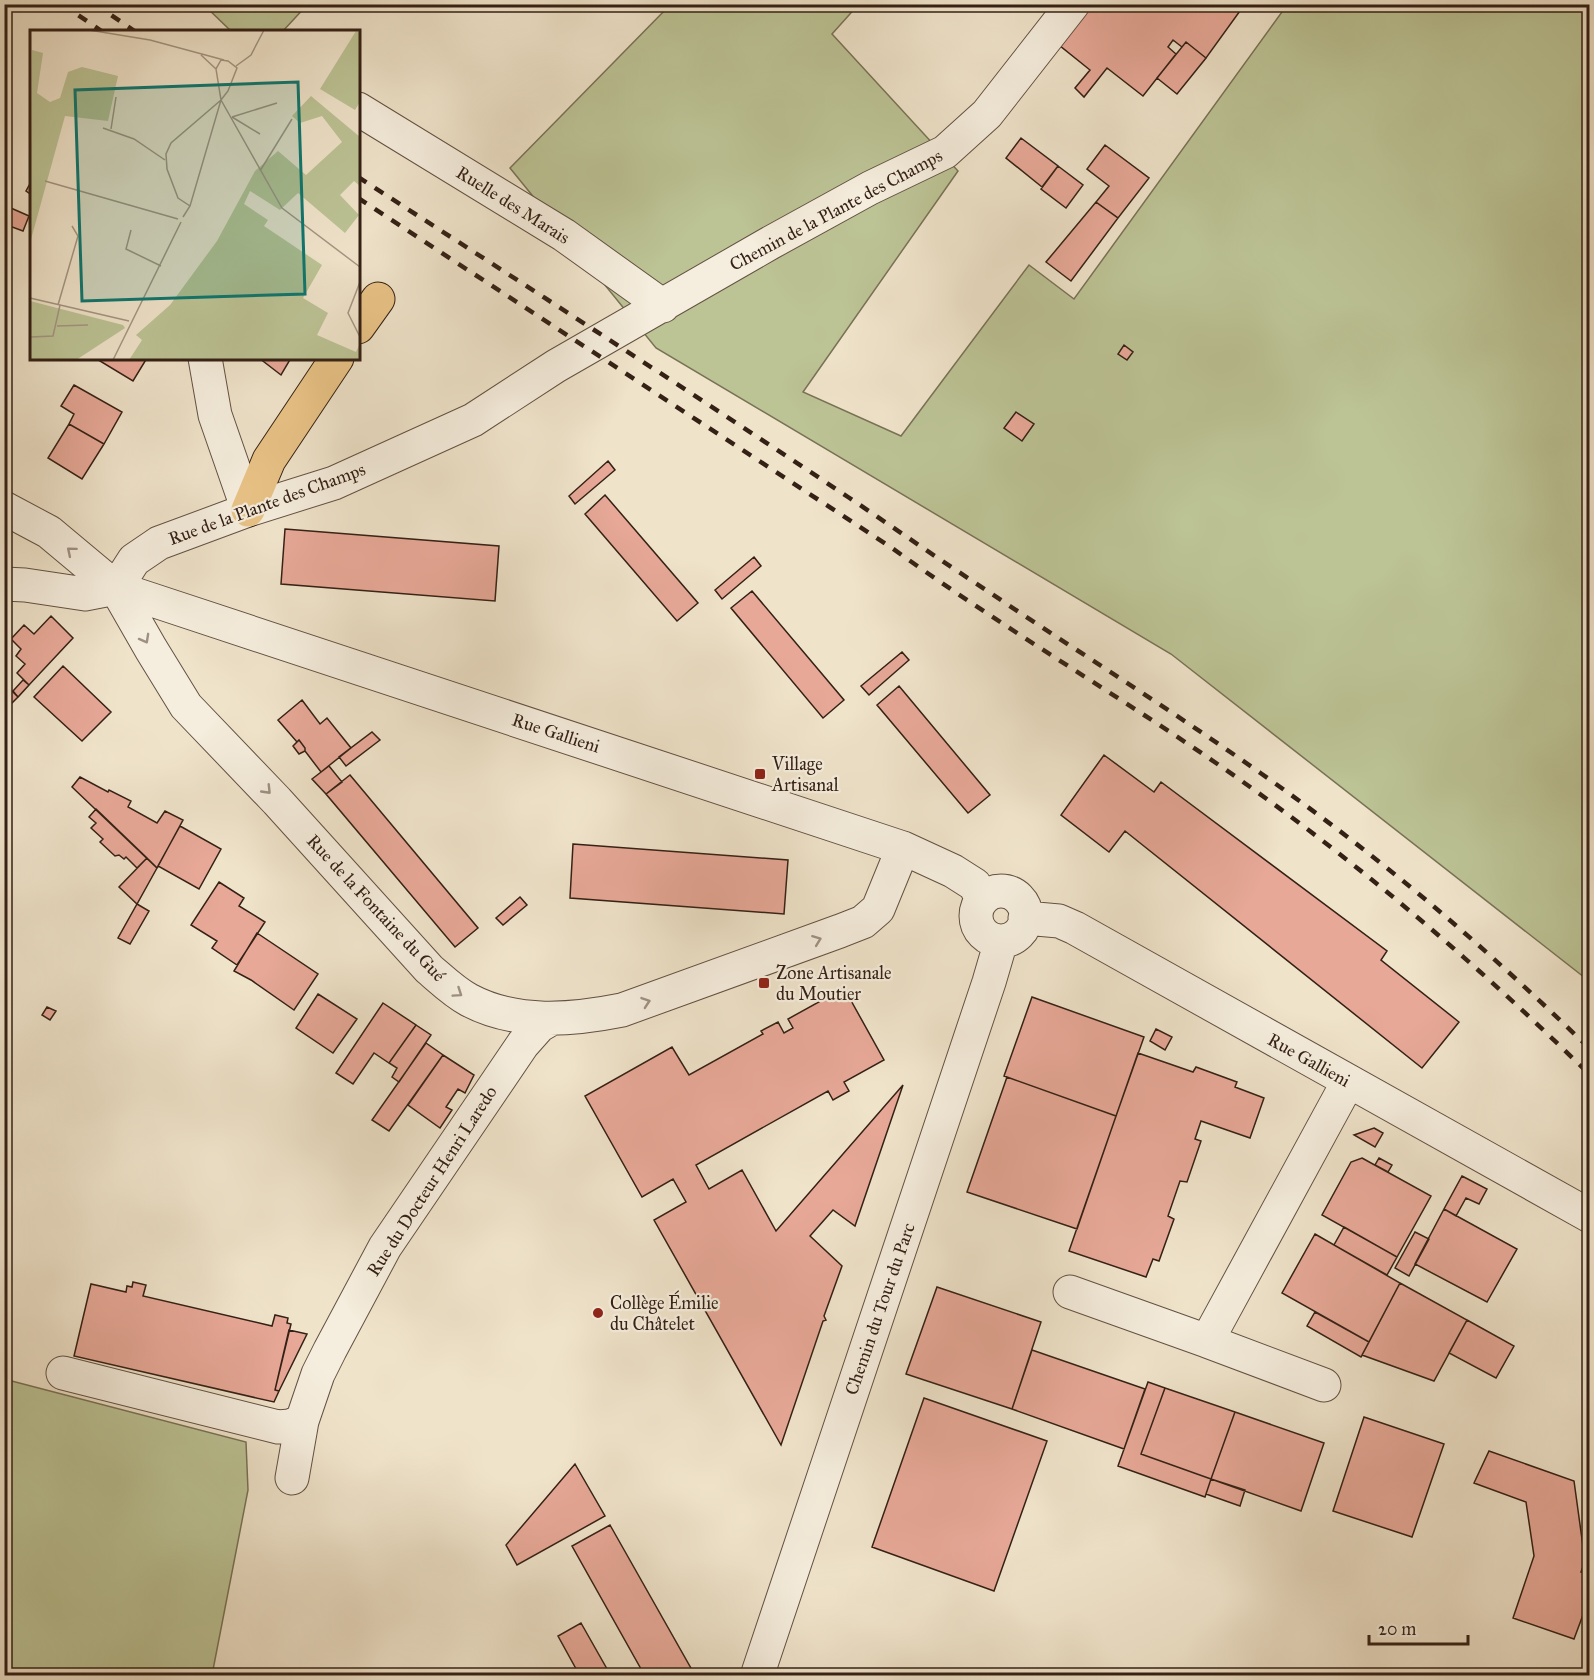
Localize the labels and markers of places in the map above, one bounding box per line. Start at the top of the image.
place label: Village Artisanal [771,753,839,796]
marker: Village Artisanal [753,767,767,781]
place label: Zone Artisanale du Moutier [776,962,892,1005]
marker: Zone Artisanale du Moutier [757,976,771,990]
place label: Collège Émilie du Châtelet [610,1290,719,1335]
marker: Collège Émilie du Châtelet [591,1306,605,1320]

